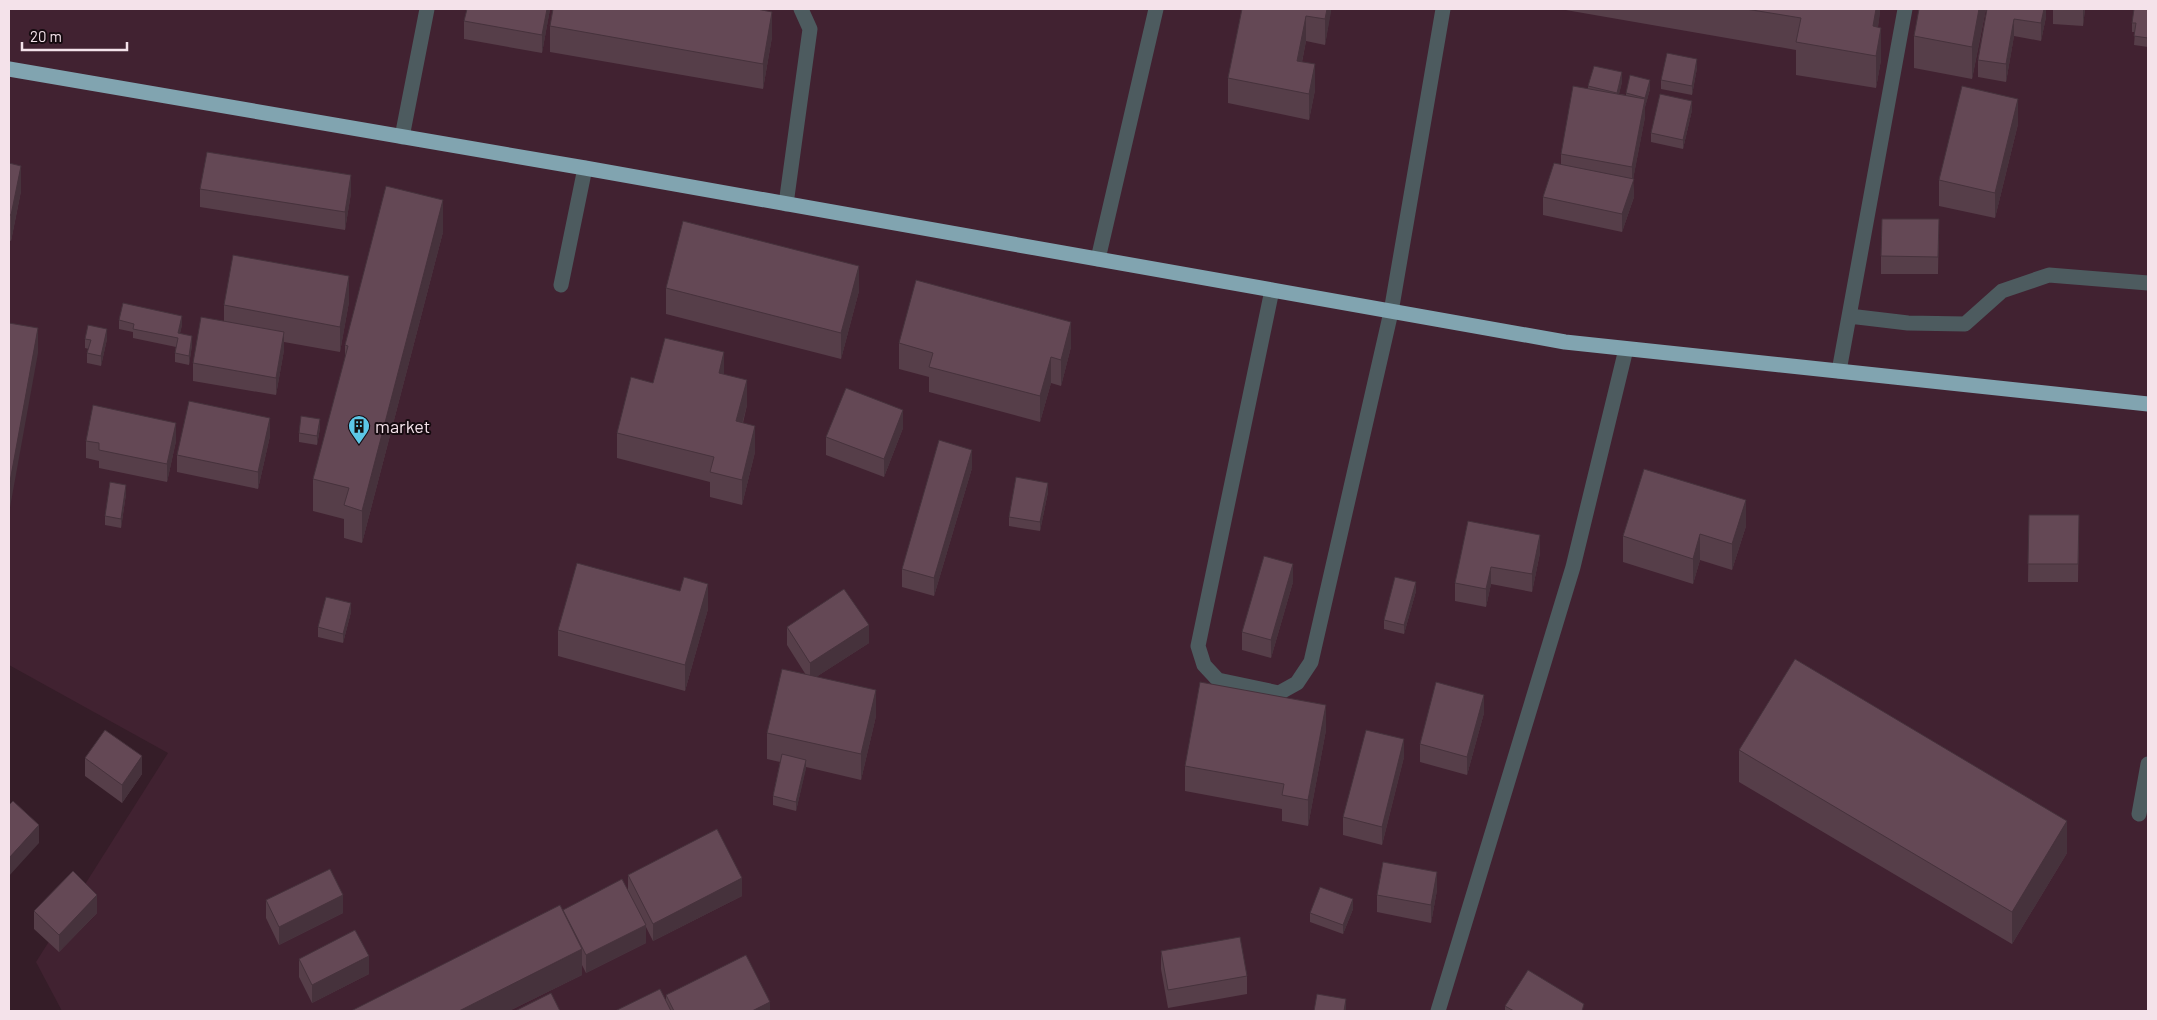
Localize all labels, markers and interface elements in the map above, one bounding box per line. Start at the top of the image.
scale bar [22,20,128,52]
text: 20 m [30,27,62,45]
building icon: market [347,414,371,445]
place label: market [375,415,430,437]

